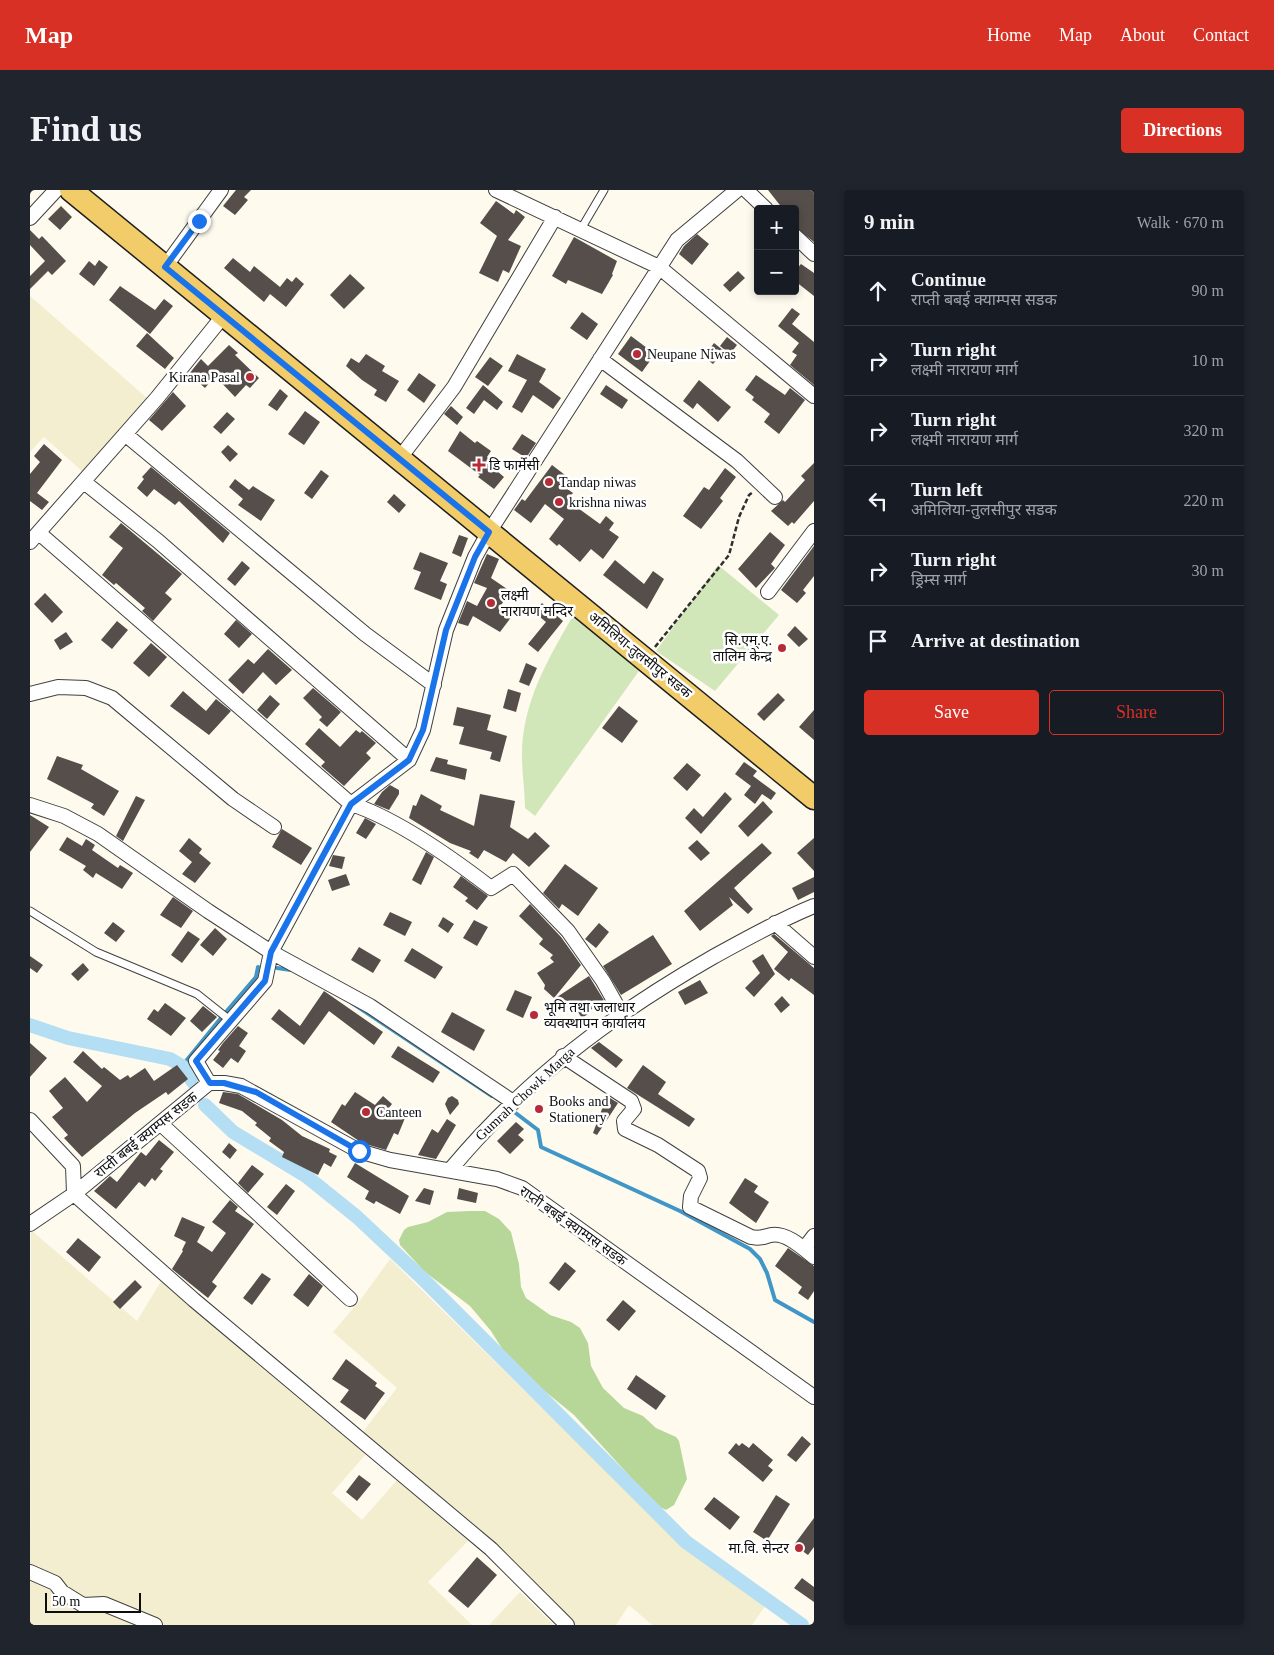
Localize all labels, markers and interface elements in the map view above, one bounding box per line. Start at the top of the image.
text: Map [25,22,73,48]
text: Home [987,25,1031,45]
text: Map [1059,25,1092,45]
text: About [1120,25,1165,45]
text: Contact [1193,25,1249,45]
button: Directions [1121,108,1244,153]
text: Find us [30,110,142,149]
map controls [754,205,799,295]
button: + [754,205,799,250]
route end [188,210,211,233]
text: 9 min [864,210,915,234]
text: Walk · 670 m [1137,214,1224,231]
button: − [754,250,799,295]
text: Continue [911,269,986,290]
icon: ahead [864,277,892,305]
text: 90 m [1192,282,1224,299]
text: राप्ती बबई क्याम्पस सडक [911,291,1057,308]
text: Turn right [911,339,996,360]
place label: Neupane Niwas [647,347,736,362]
icon: right [864,347,892,375]
marker: Neupane Niwas [631,348,643,360]
text: 10 m [1192,352,1224,369]
text: लक्ष्मी नारायण मार्ग [911,361,1018,378]
place label: Kirana Pasal [169,370,240,385]
marker: Kirana Pasal [244,371,256,383]
text: Turn right [911,409,996,430]
icon: right [864,417,892,445]
text: 320 m [1184,422,1224,439]
text: लक्ष्मी नारायण मार्ग [911,431,1018,448]
place label: डि फार्मेसी [489,457,540,473]
marker: डि फार्मेसी [473,459,485,471]
place label: Tandap niwas [559,475,636,490]
marker: Tandap niwas [543,476,555,488]
text: Turn left [911,479,983,500]
icon: left [864,487,892,515]
text: 220 m [1184,492,1224,509]
place label: krishna niwas [569,495,646,510]
marker: krishna niwas [553,496,565,508]
text: अमिलिया-तुलसीपुर सडक [911,501,1057,518]
text: Turn right [911,549,996,570]
icon: right [864,557,892,585]
text: 30 m [1192,562,1224,579]
text: ड्रिम्स मार्ग [911,571,966,588]
place label: लक्ष्मी नारायण मन्दिर [501,587,573,619]
marker: लक्ष्मी नारायण मन्दिर [485,597,497,609]
street label: अमिलिया-तुलसीपुर सडक [584,608,695,703]
icon: arrive [864,627,892,655]
text: Arrive at destination [911,630,1080,651]
place label: सि.एम्.ए. तालिम केन्द्र [713,632,773,664]
marker: सि.एम्.ए. तालिम केन्द्र [776,642,788,654]
button: Save [864,690,1039,735]
button: Share [1049,690,1224,735]
place label: भूमि तथा जलाधार व्यवस्थापन कार्यालय [544,999,646,1031]
marker: भूमि तथा जलाधार व्यवस्थापन कार्यालय [528,1009,540,1021]
street label: Gumrah Chowk Marga [472,1044,578,1144]
street label: राप्ती बबई क्याम्पस सडक [91,1088,200,1181]
place label: Books and Stationery [549,1094,609,1125]
marker: Books and Stationery [533,1103,545,1115]
place label: Canteen [376,1105,422,1120]
marker: Canteen [360,1106,372,1118]
route start [348,1140,371,1163]
street label: राप्ती बबई क्याम्पस सडक [516,1182,630,1269]
place label: मा.वि. सेन्टर [728,1539,789,1556]
marker: मा.वि. सेन्टर [793,1542,805,1554]
scale bar [45,1590,141,1613]
text: 50 m [52,1594,80,1609]

